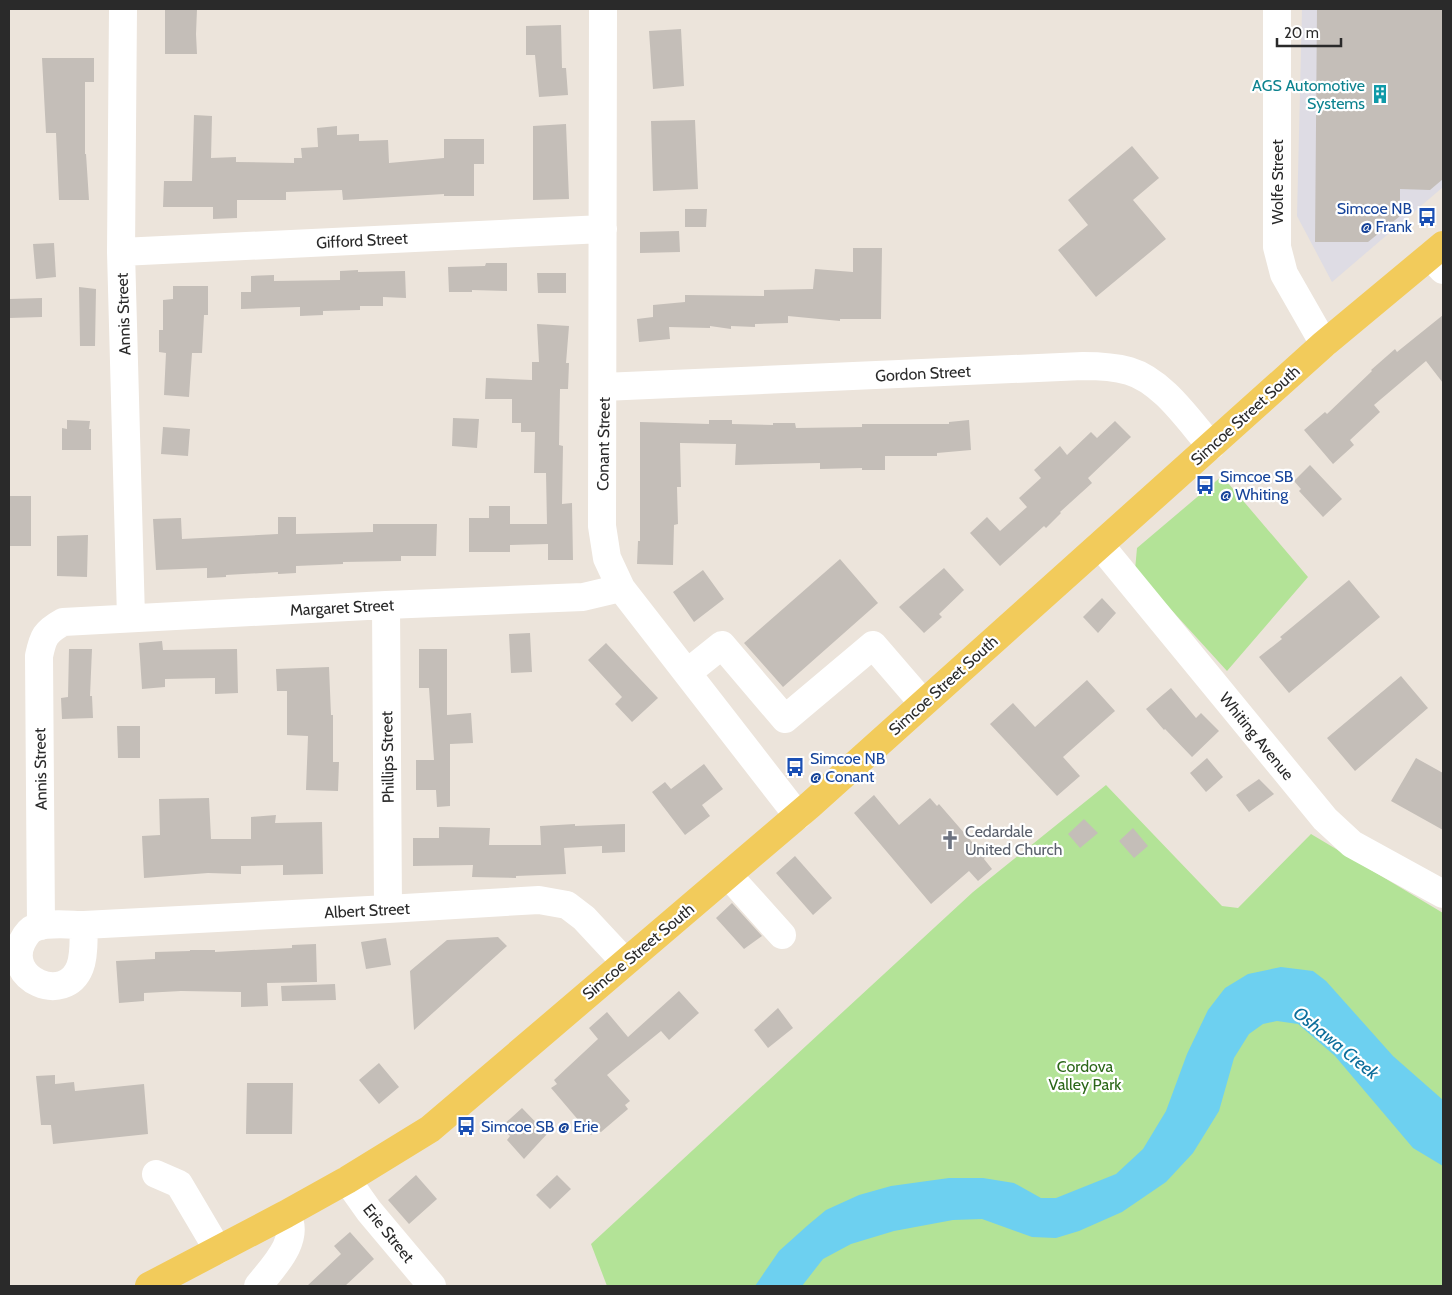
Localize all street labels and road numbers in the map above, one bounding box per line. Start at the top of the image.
street label: Wolfe Street [1268,139,1287,225]
street label: Gifford Street [316,229,409,252]
street label: Annis Street [113,272,134,356]
street label: Gordon Street [875,361,972,385]
street label: Simcoe Street South [1187,362,1304,469]
street label: Conant Street [593,396,614,491]
street label: Margaret Street [289,595,395,620]
street label: Simcoe Street South [885,632,1002,739]
street label: Whiting Avenue [1215,689,1298,784]
street label: Phillips Street [377,710,398,803]
street label: Annis Street [30,727,51,810]
street label: Albert Street [324,899,411,922]
street label: Simcoe Street South [579,899,698,1004]
street label: Erie Street [359,1200,418,1267]

